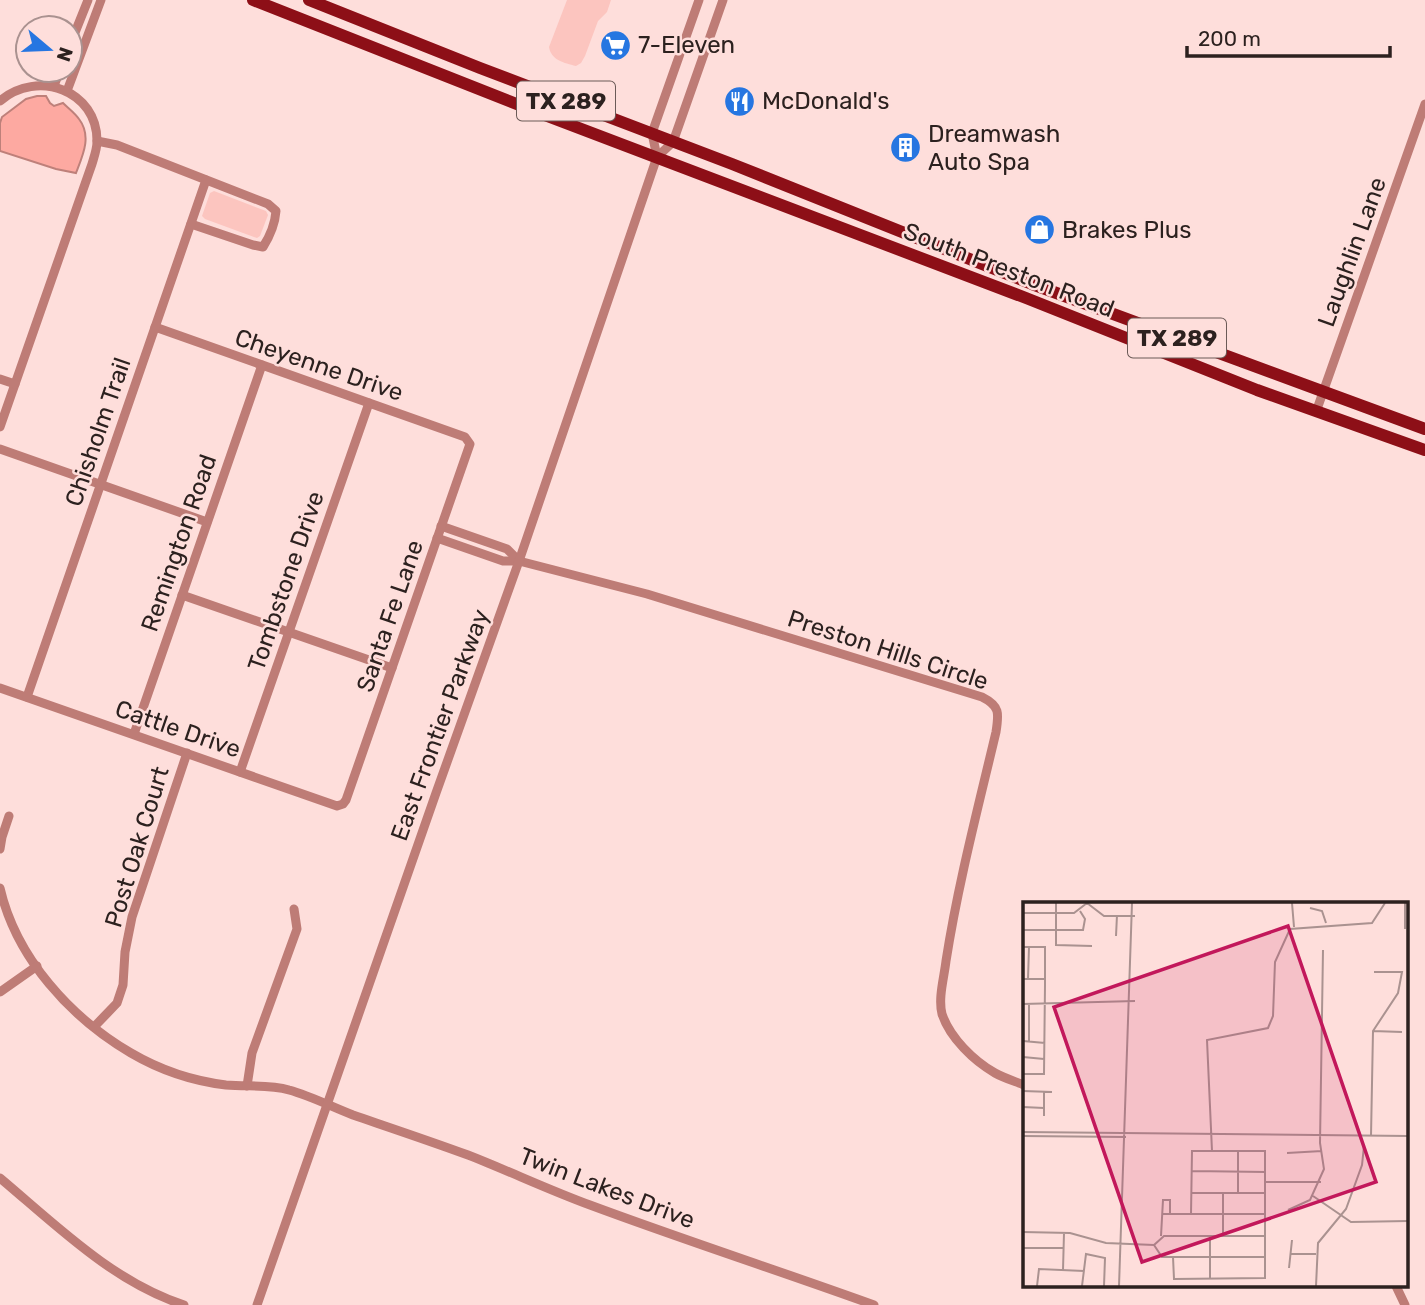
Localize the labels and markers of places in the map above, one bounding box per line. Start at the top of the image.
supermarket icon: 7-Eleven [598,28,632,62]
place label: 7-Eleven [638,31,735,59]
restaurant icon: McDonald's [722,84,756,118]
place label: McDonald's [762,87,889,115]
place label: Dreamwash Auto Spa [928,120,1060,176]
building icon: Dreamwash Auto Spa [888,131,922,165]
shop icon: Brakes Plus [1022,213,1056,247]
place label: Brakes Plus [1062,216,1192,244]

